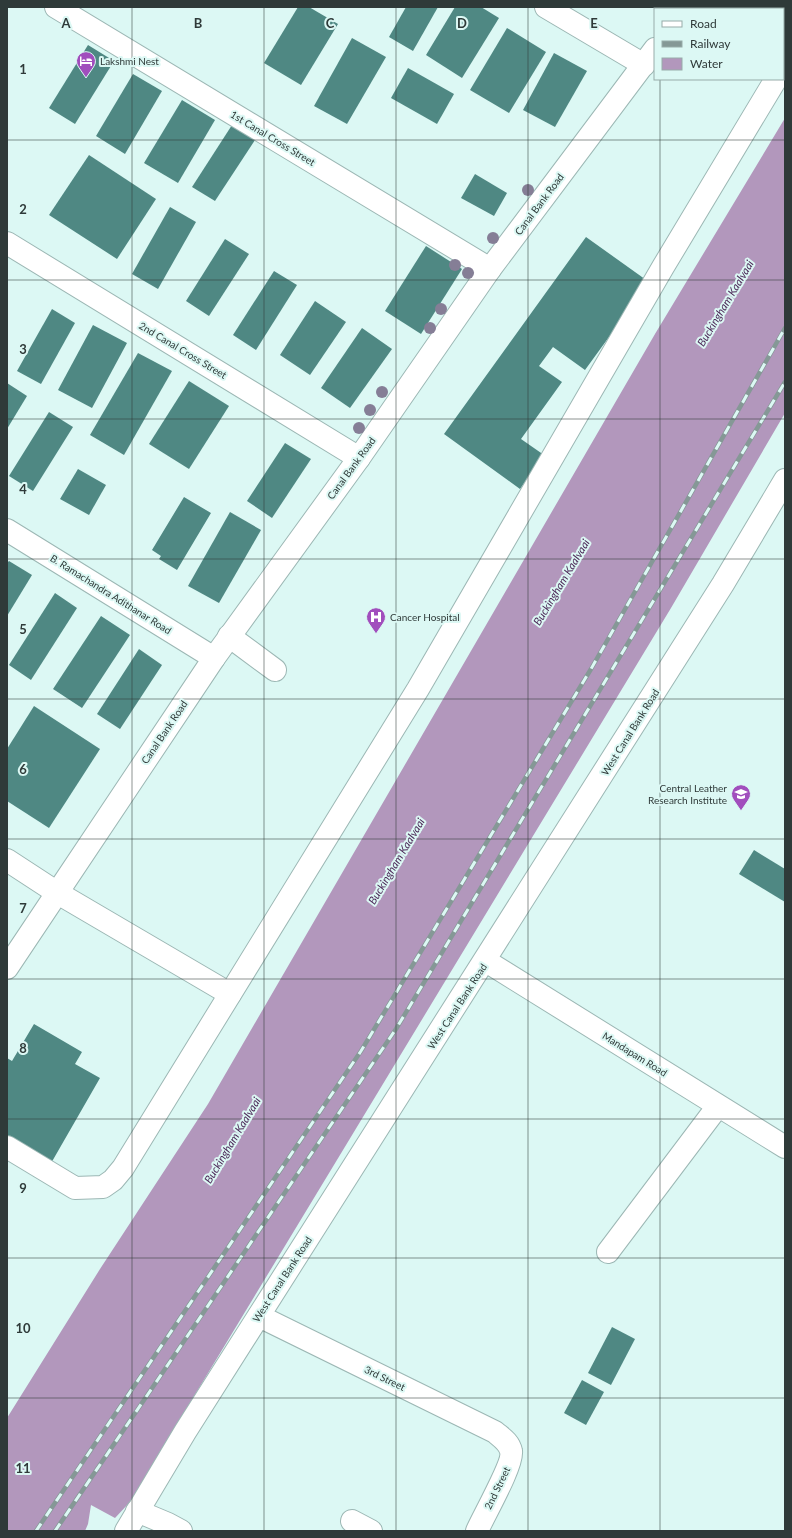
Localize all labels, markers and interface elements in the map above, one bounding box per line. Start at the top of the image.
legend [654,8,784,80]
text: A [60,15,71,31]
text: B [194,15,203,31]
text: C [326,15,335,31]
text: D [457,15,467,31]
text: E [590,15,598,31]
text: Road [690,16,717,31]
text: Railway [690,36,731,51]
hotel icon: Lakshmi Nest [75,50,97,78]
place label: Lakshmi Nest [100,55,159,67]
text: Water [690,56,723,71]
text: 1 [19,61,27,77]
street label: 1st Canal Cross Street [228,108,318,168]
street label: Canal Bank Road [512,171,566,237]
text: 2 [19,201,27,217]
water label: Buckingham Kaalvaai [694,257,756,348]
street label: 2nd Canal Cross Street [137,319,229,381]
text: 3 [19,341,27,357]
street label: Canal Bank Road [324,435,378,501]
text: 4 [19,481,27,497]
water label: Buckingham Kaalvaai [530,536,592,627]
street label: B. Ramachandra Adithanar Road [48,552,174,636]
hospital icon: Cancer Hospital [365,606,387,634]
place label: Cancer Hospital [390,611,460,623]
text: 5 [19,621,27,637]
street label: West Canal Bank Road [599,687,661,777]
street label: Canal Bank Road [138,698,190,766]
text: 6 [19,761,27,777]
place label: Central Leather Research Institute [648,782,727,806]
school or university icon: Central Leather Research Institute [730,783,752,811]
water label: Buckingham Kaalvaai [365,815,427,906]
text: 7 [19,900,27,916]
street label: West Canal Bank Road [425,961,489,1051]
street label: Mandapam Road [601,1029,669,1079]
text: 8 [19,1040,27,1056]
water label: Buckingham Kaalvaai [201,1094,263,1185]
text: 9 [19,1180,27,1196]
street label: West Canal Bank Road [250,1234,314,1324]
text: 10 [15,1320,31,1336]
street label: 3rd Street [363,1363,408,1393]
text: 11 [15,1460,31,1476]
street label: 2nd Street [482,1464,513,1511]

